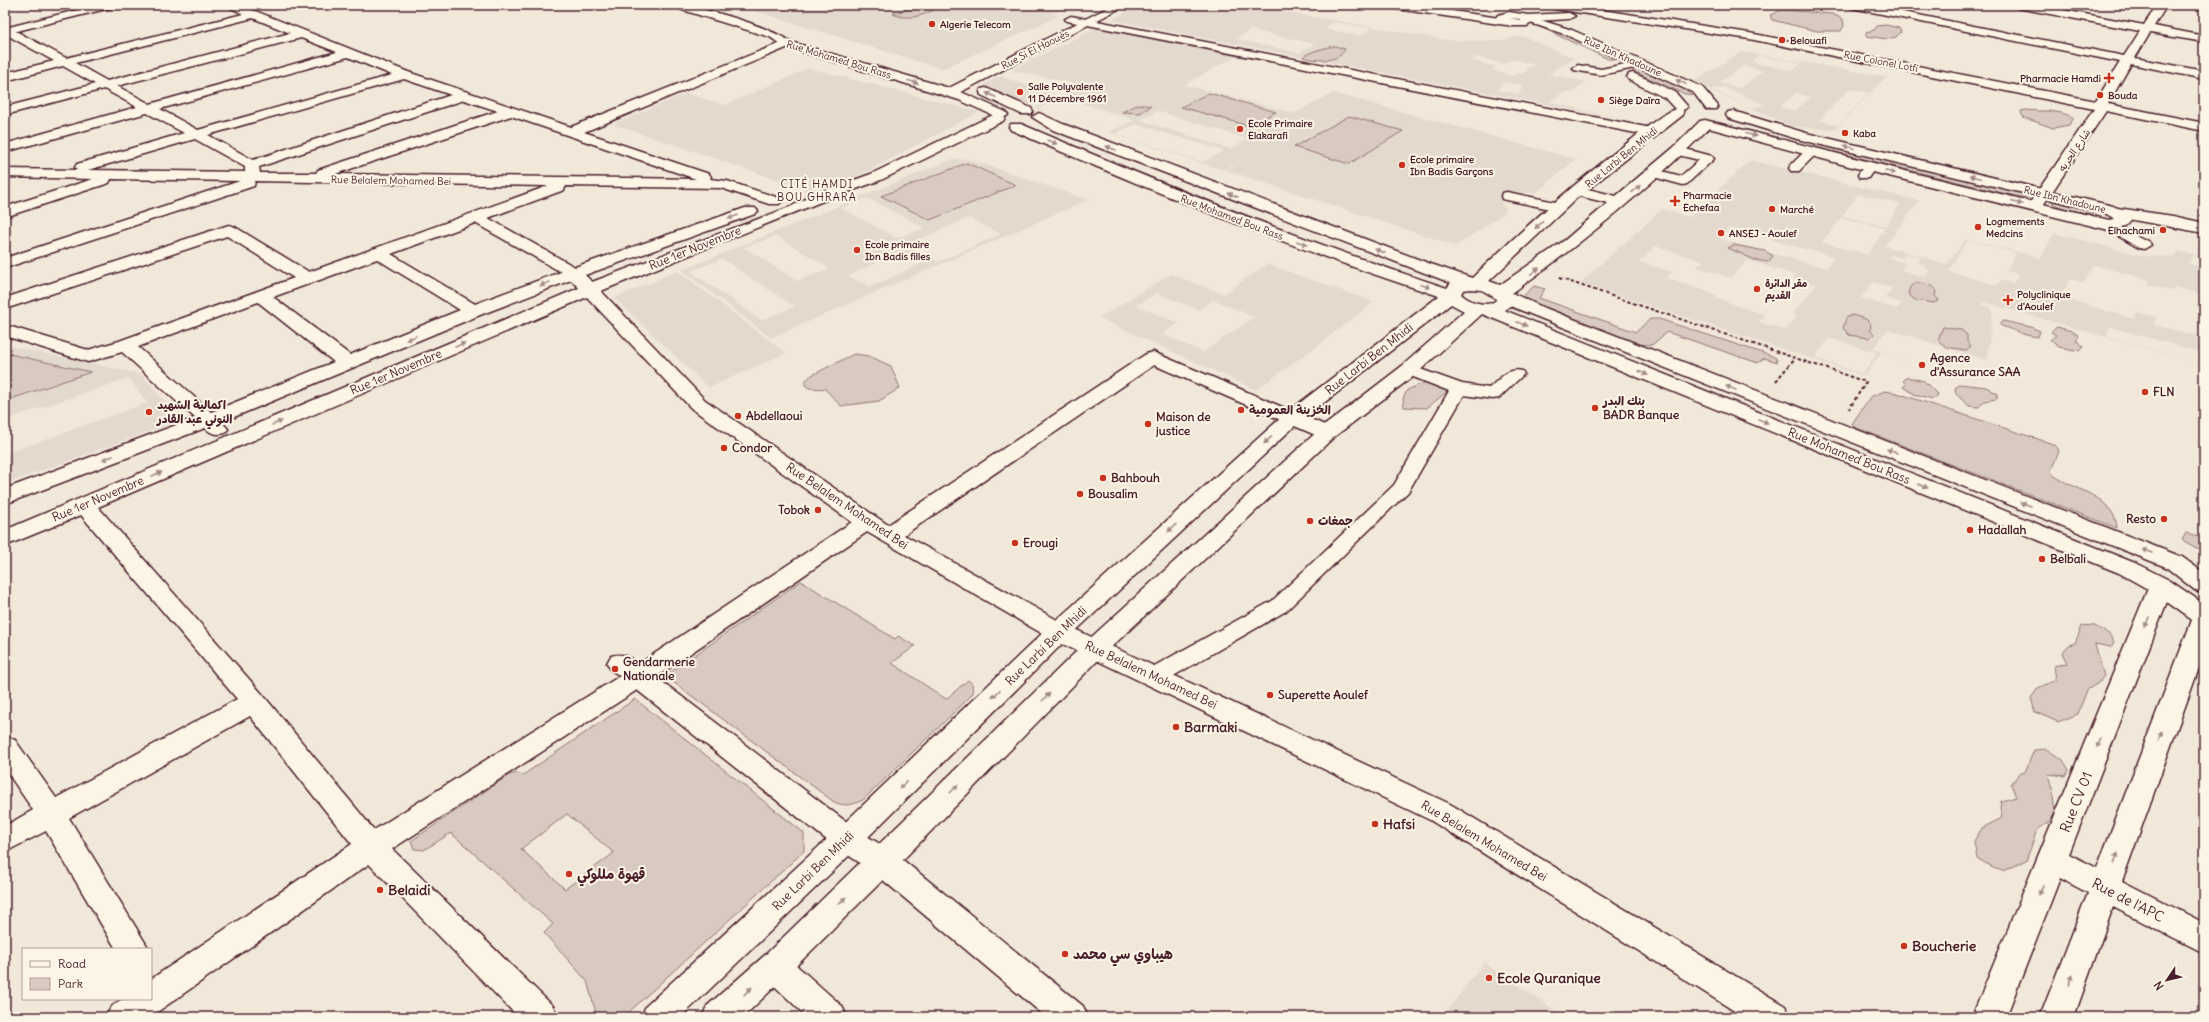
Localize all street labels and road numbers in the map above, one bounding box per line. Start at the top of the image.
street label: Rue Si El Haouès [999,26,1072,72]
street label: Rue Ibn Khadoune [1582,33,1664,79]
street label: Rue Mohamed Bou Rass [785,37,893,82]
street label: Rue Colonel Lotfi [1843,48,1919,75]
street label: Rue Larbi Ben Mhidi [1582,124,1660,191]
street label: شارع الحريه [2055,126,2094,175]
street label: Rue Belalem Mohamed Bei [331,173,451,188]
street label: Rue Ibn Khadoune [2023,183,2107,216]
street label: Rue Mohamed Bou Rass [1179,192,1285,243]
street label: Rue 1er Novembre [646,222,743,273]
street label: Rue Larbi Ben Mhidi [1322,320,1416,398]
street label: Rue 1er Novembre [348,345,444,398]
street label: Rue Mohamed Bou Rass [1786,424,1913,487]
street label: Rue Belalem Mohamed Bei [783,459,911,552]
street label: Rue 1er Novembre [50,472,146,525]
street label: Rue Larbi Ben Mhidi [1002,603,1089,688]
street label: Rue Belalem Mohamed Bei [1083,637,1220,712]
street label: Rue CV 01 [2056,769,2096,835]
street label: Rue Belalem Mohamed Bei [1419,797,1550,884]
street label: Rue Larbi Ben Mhidi [769,828,856,913]
street label: Rue de l'APC [2089,874,2167,926]

